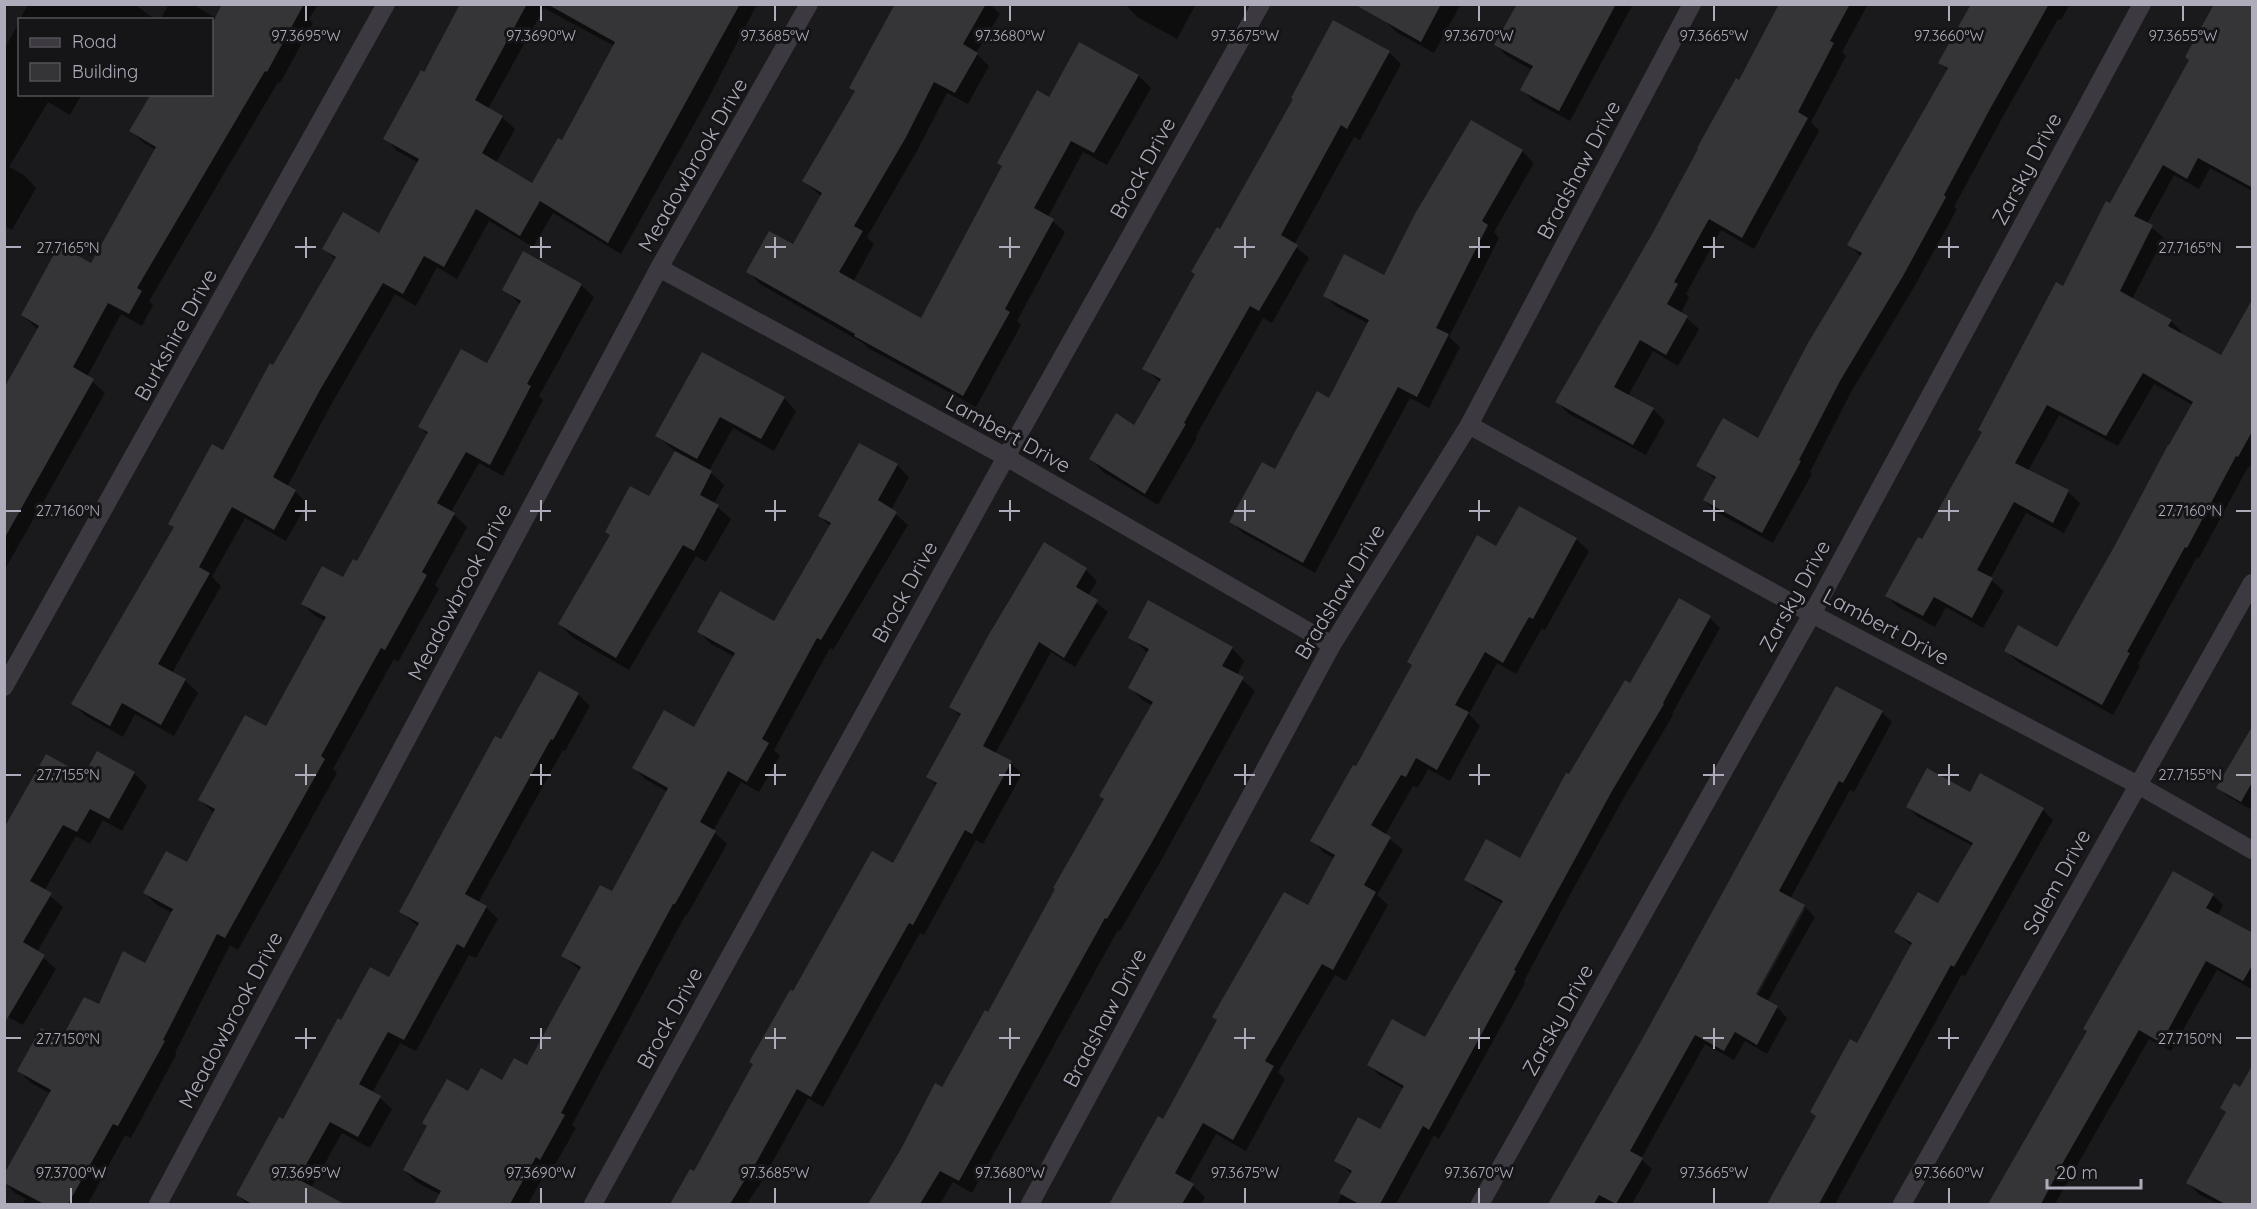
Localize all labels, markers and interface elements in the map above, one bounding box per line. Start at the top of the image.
legend [18,18,213,96]
text: 97.3695°W [271,26,341,45]
text: 97.3690°W [506,26,577,45]
text: 97.3685°W [740,26,810,45]
text: 97.3680°W [975,26,1045,45]
text: 97.3675°W [1211,26,1280,45]
text: 97.3670°W [1444,26,1514,45]
text: 97.3665°W [1679,26,1749,45]
text: 97.3660°W [1914,26,1984,45]
text: 97.3655°W [2148,26,2218,45]
text: Road [72,30,117,53]
text: Building [72,60,138,83]
street label: Meadowbrook Drive [632,73,753,256]
street label: Bradshaw Drive [1531,96,1626,243]
street label: Zarsky Drive [1986,108,2067,229]
street label: Brock Drive [1104,112,1181,223]
text: 27.7165°N [36,238,100,257]
text: 27.7165°N [2158,238,2222,257]
street label: Burkshire Drive [128,264,222,405]
street label: Lambert Drive [941,388,1076,478]
street label: Meadowbrook Drive [402,499,517,684]
text: 27.7160°N [36,501,100,520]
text: 27.7160°N [2158,501,2222,520]
street label: Bradshaw Drive [1288,519,1390,664]
street label: Zarsky Drive [1753,535,1835,656]
street label: Brock Drive [866,536,943,647]
street label: Lambert Drive [1819,582,1954,670]
text: 27.7155°N [36,765,100,784]
text: 27.7155°N [2158,765,2222,784]
street label: Salem Drive [2017,824,2096,939]
street label: Meadowbrook Drive [173,927,288,1112]
street label: Bradshaw Drive [1057,944,1152,1091]
street label: Zarsky Drive [1516,959,1598,1080]
street label: Brock Drive [631,962,708,1073]
text: 27.7150°N [36,1029,100,1048]
text: 27.7150°N [2158,1029,2222,1048]
scale bar [2047,1152,2142,1190]
text: 20 m [2056,1161,2098,1184]
text: 97.3700°W [36,1163,107,1182]
text: 97.3695°W [271,1163,341,1182]
text: 97.3690°W [506,1163,577,1182]
text: 97.3685°W [740,1163,810,1182]
text: 97.3680°W [975,1163,1045,1182]
text: 97.3675°W [1211,1163,1280,1182]
text: 97.3670°W [1444,1163,1514,1182]
text: 97.3665°W [1679,1163,1749,1182]
text: 97.3660°W [1914,1163,1984,1182]

